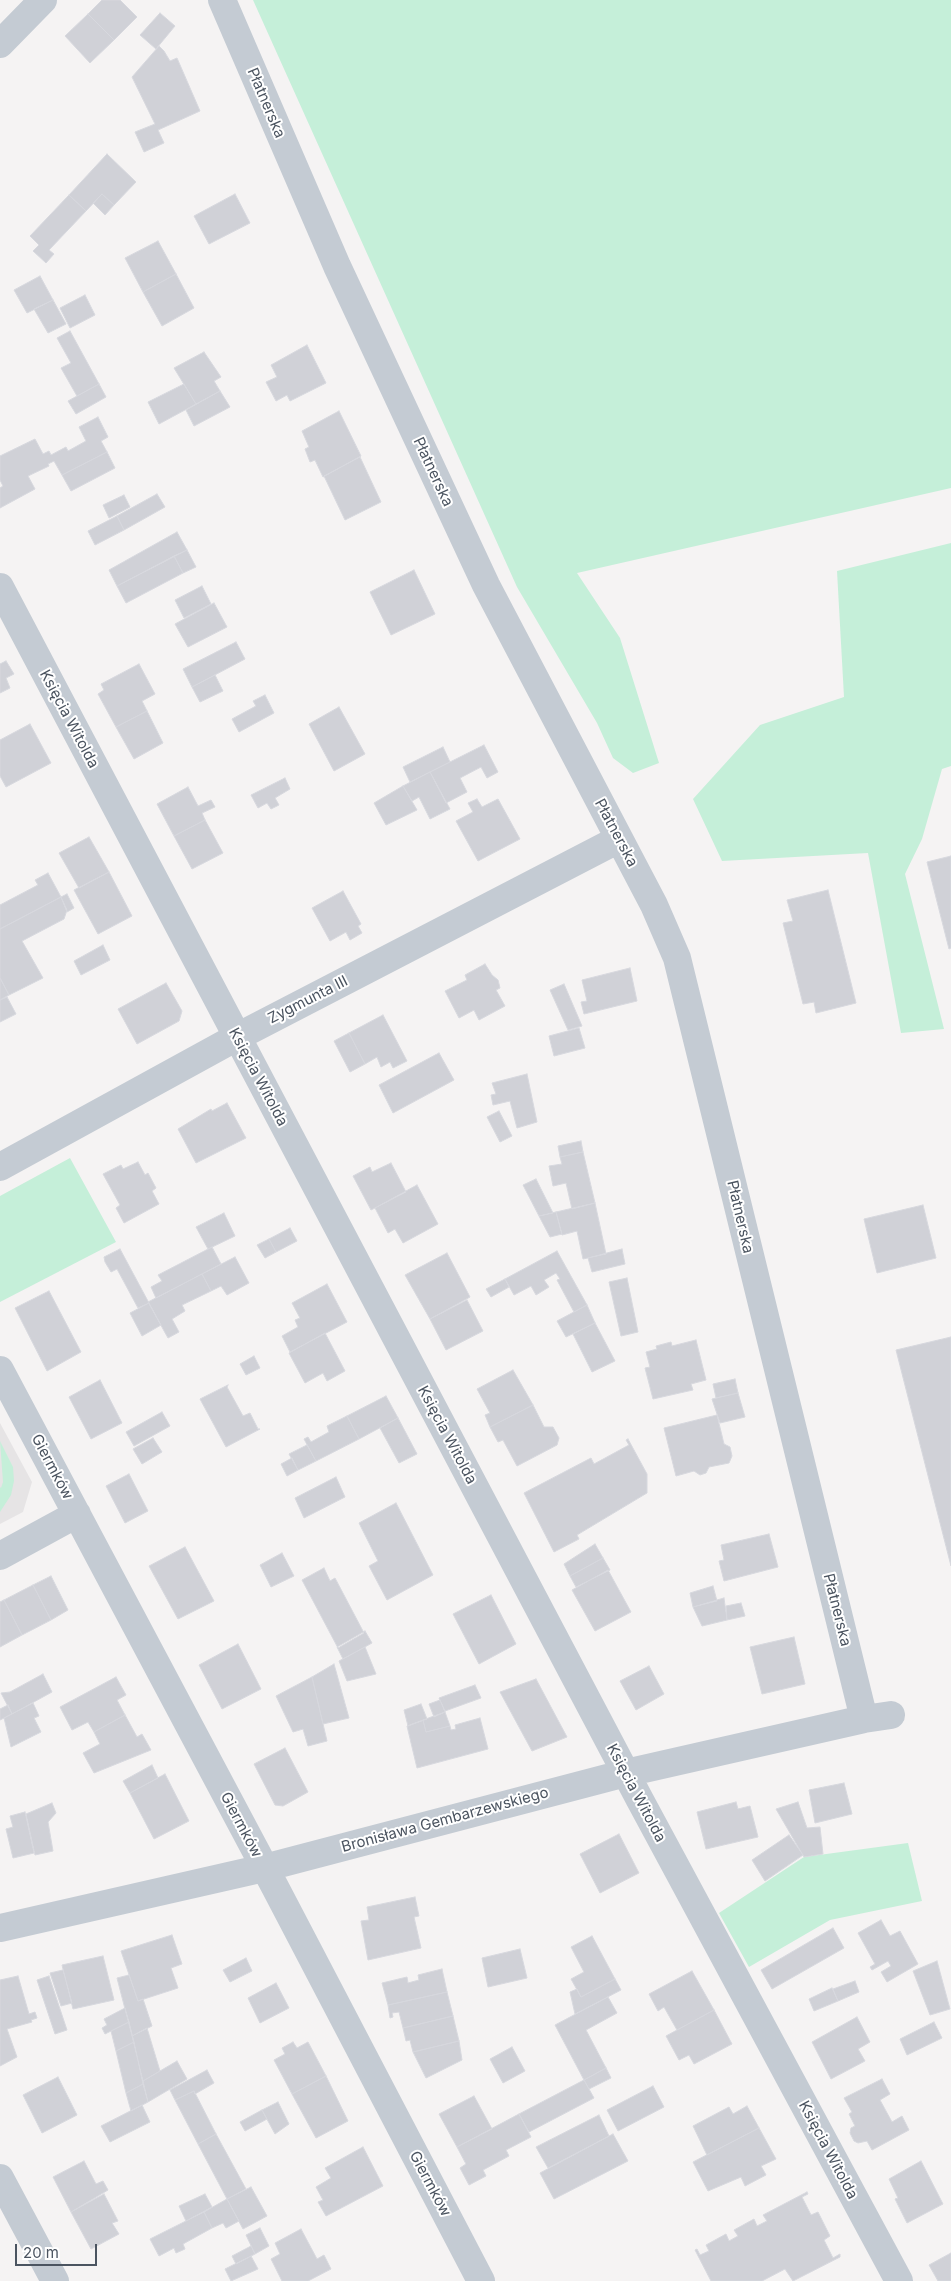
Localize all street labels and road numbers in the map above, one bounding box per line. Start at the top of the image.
street label: Płatnerska [243,65,289,141]
street label: Płatnerska [409,434,457,510]
street label: Księcia Witolda [36,667,102,771]
street label: Płatnerska [591,796,641,870]
street label: Zygmunta III [265,972,351,1028]
street label: Księcia Witolda [225,1025,291,1129]
street label: Płatnerska [723,1179,757,1255]
street label: Księcia Witolda [414,1383,480,1487]
street label: Giermków [27,1431,77,1503]
street label: Płatnerska [819,1572,855,1648]
street label: Księcia Witolda [603,1741,669,1845]
street label: Bronisława Gembarzewskiego [340,1784,550,1856]
street label: Giermków [216,1789,266,1861]
street label: Księcia Witolda [795,2098,861,2202]
street label: Giermków [405,2148,455,2220]

